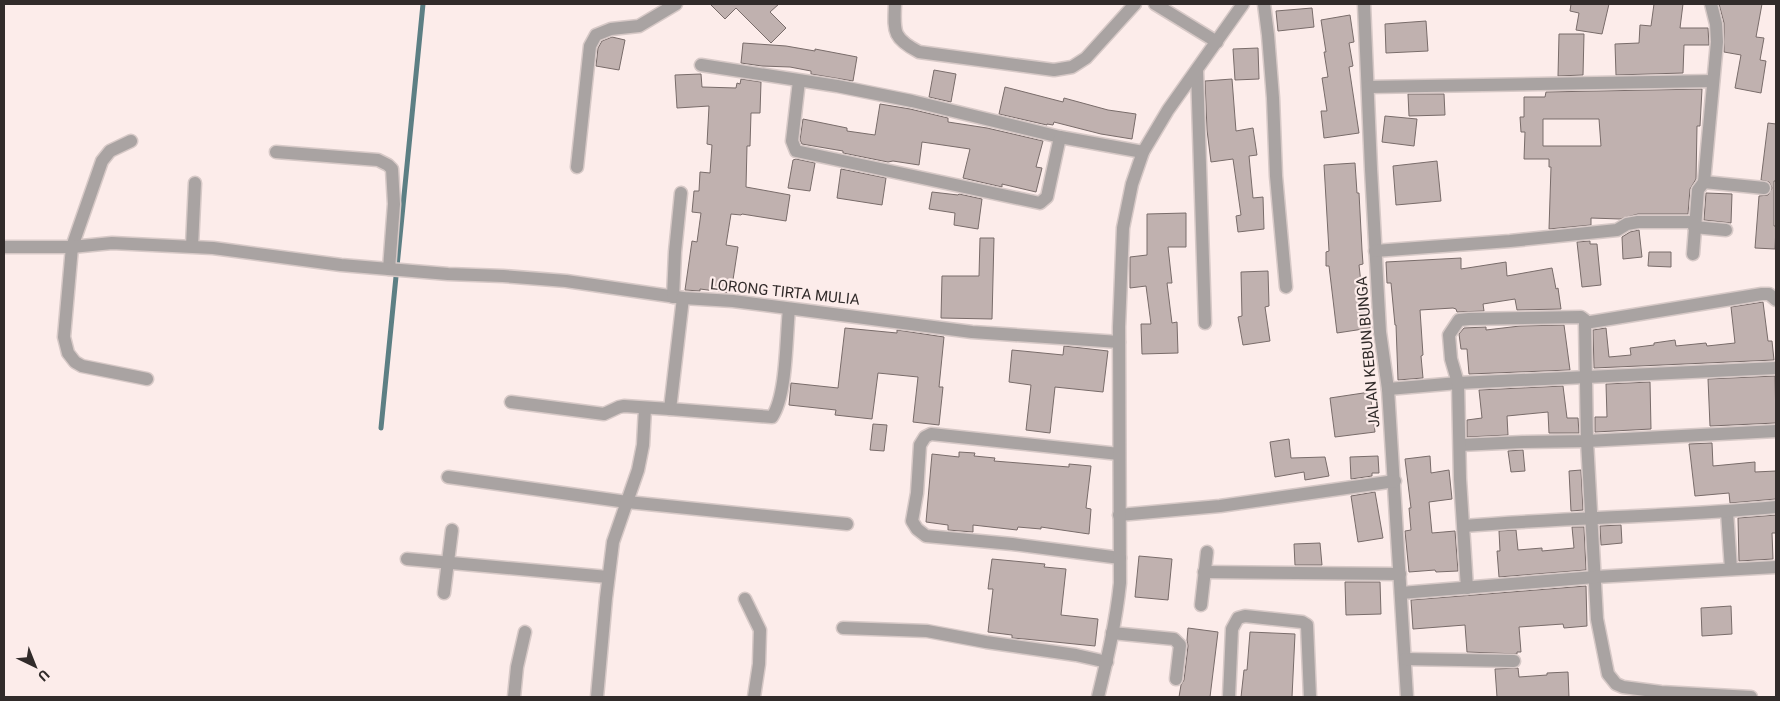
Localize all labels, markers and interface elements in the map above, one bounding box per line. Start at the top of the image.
street label: LORONG TIRTA MULIA [709,275,861,309]
street label: JALAN KEBUN BUNGA [1352,276,1384,428]
north arrow [10,641,60,691]
text: U [35,667,53,685]

